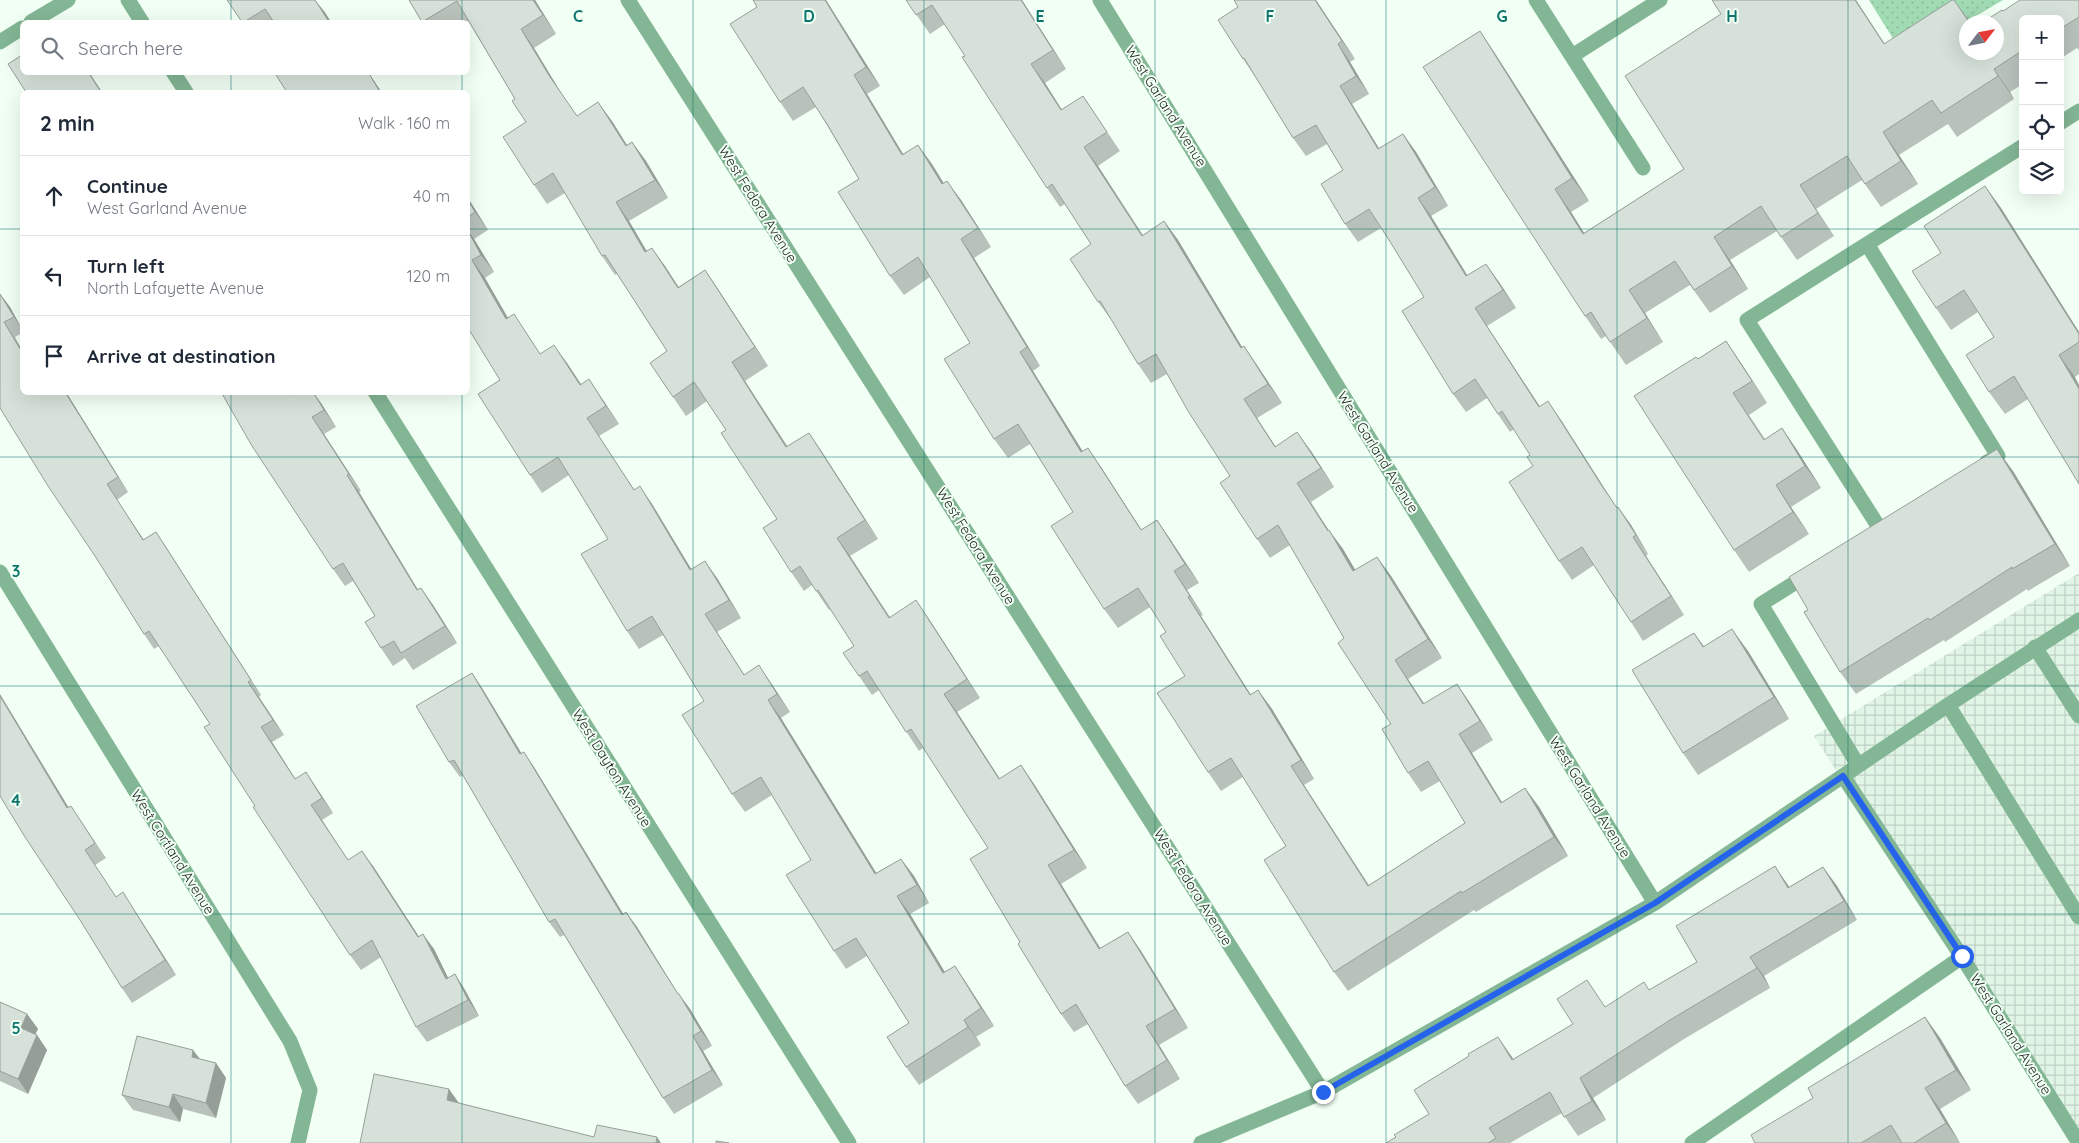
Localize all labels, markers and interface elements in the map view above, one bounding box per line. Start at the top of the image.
text: C [573,6,583,26]
text: D [803,6,815,26]
text: E [1035,6,1045,26]
text: F [1266,6,1275,26]
text: G [1496,6,1508,26]
text: H [1726,6,1738,26]
north arrow [1959,15,2004,60]
map controls [2019,15,2064,195]
button: + [2019,15,2064,60]
search box [20,20,470,75]
icon: search [38,34,66,62]
text: Search here [78,36,183,60]
street label: West Garland Avenue [1121,42,1211,170]
button: − [2019,60,2064,105]
button: locate [2019,105,2064,150]
text: 2 min [40,110,95,136]
text: Walk · 160 m [358,113,450,133]
street label: West Fedora Avenue [715,142,801,266]
button: layers [2019,150,2064,195]
text: Continue [87,174,168,198]
icon: ahead [40,182,68,210]
text: 40 m [413,186,450,206]
text: West Garland Avenue [87,198,247,218]
text: Turn left [87,254,165,278]
icon: left [40,262,68,290]
text: 120 m [407,266,450,286]
text: North Lafayette Avenue [87,278,264,298]
icon: arrive [40,342,68,370]
text: Arrive at destination [87,344,276,368]
street label: West Garland Avenue [1333,388,1423,516]
street label: West Fedora Avenue [933,484,1019,608]
text: 3 [12,561,20,581]
street label: West Dayton Avenue [568,706,656,830]
street label: West Garland Avenue [1545,733,1635,861]
street label: West Cortland Avenue [127,786,219,918]
text: 4 [11,790,21,810]
street label: West Fedora Avenue [1150,825,1236,949]
route start [1951,945,1974,968]
street label: West Garland Avenue [1966,970,2056,1098]
text: 5 [11,1018,21,1038]
route end [1312,1081,1335,1104]

